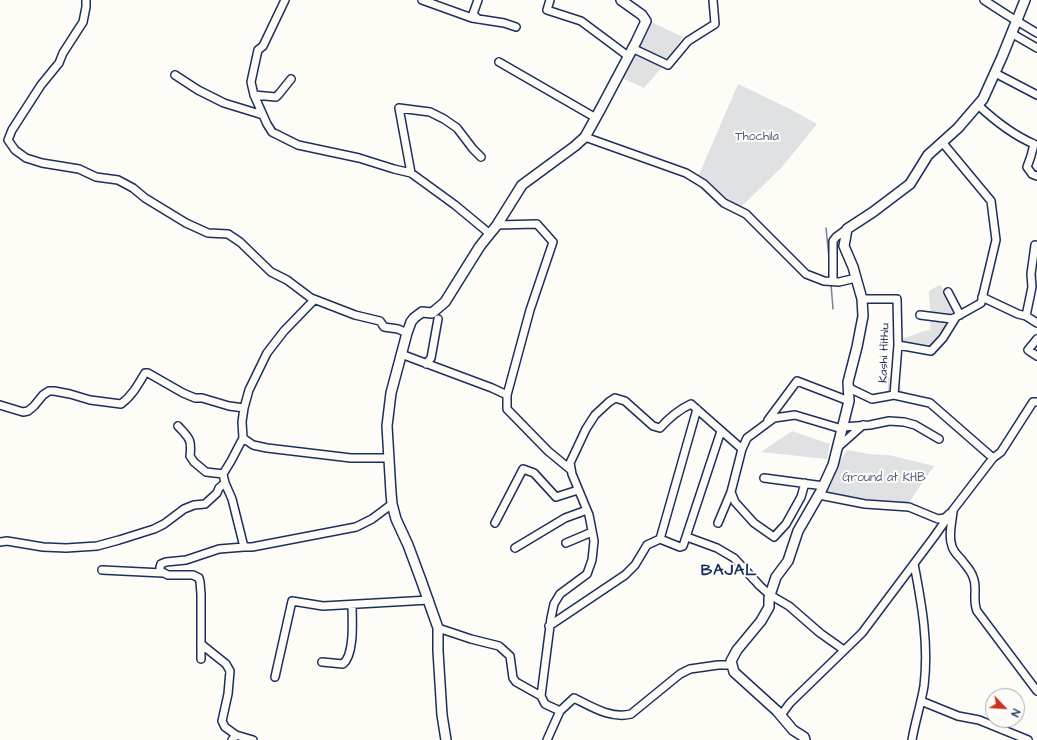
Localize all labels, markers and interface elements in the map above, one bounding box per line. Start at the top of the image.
park label: Thochila [735,130,779,144]
street label: Kashi Hithlu [877,323,893,383]
park label: Ground at KHB [842,471,926,485]
district label: BAJAL [701,562,757,582]
north arrow [985,688,1025,728]
text: N [1007,707,1024,719]

